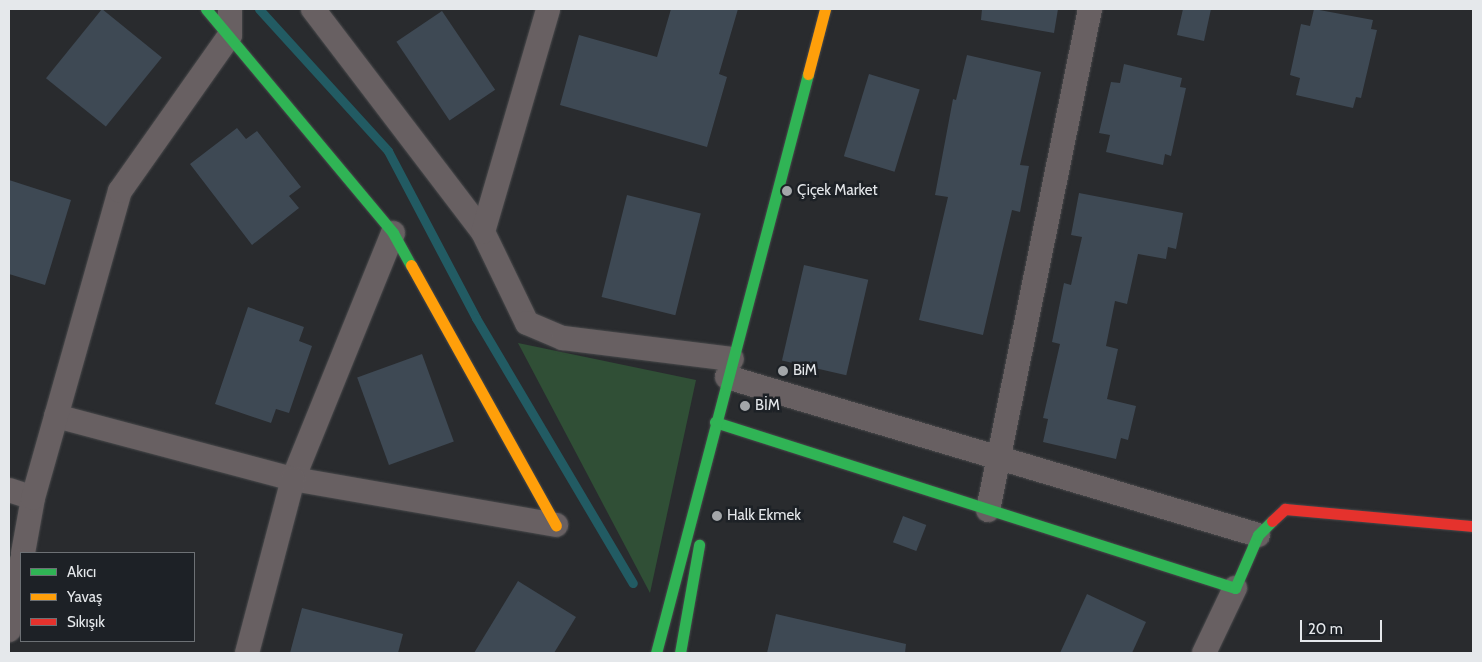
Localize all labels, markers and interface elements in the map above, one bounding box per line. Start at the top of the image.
place label: Çiçek Market [797,182,878,200]
marker: Çiçek Market [781,185,793,197]
place label: BiM [793,362,817,380]
marker: BiM [777,365,789,377]
place label: BİM [755,397,780,415]
marker: BİM [739,400,751,412]
place label: Halk Ekmek [727,507,801,525]
marker: Halk Ekmek [711,510,723,522]
legend [20,552,195,642]
text: Akıcı [67,563,96,581]
text: Yavaş [67,588,102,606]
scale bar [1302,610,1384,642]
text: Sıkışık [67,613,105,631]
text: 20 m [1308,620,1343,638]

